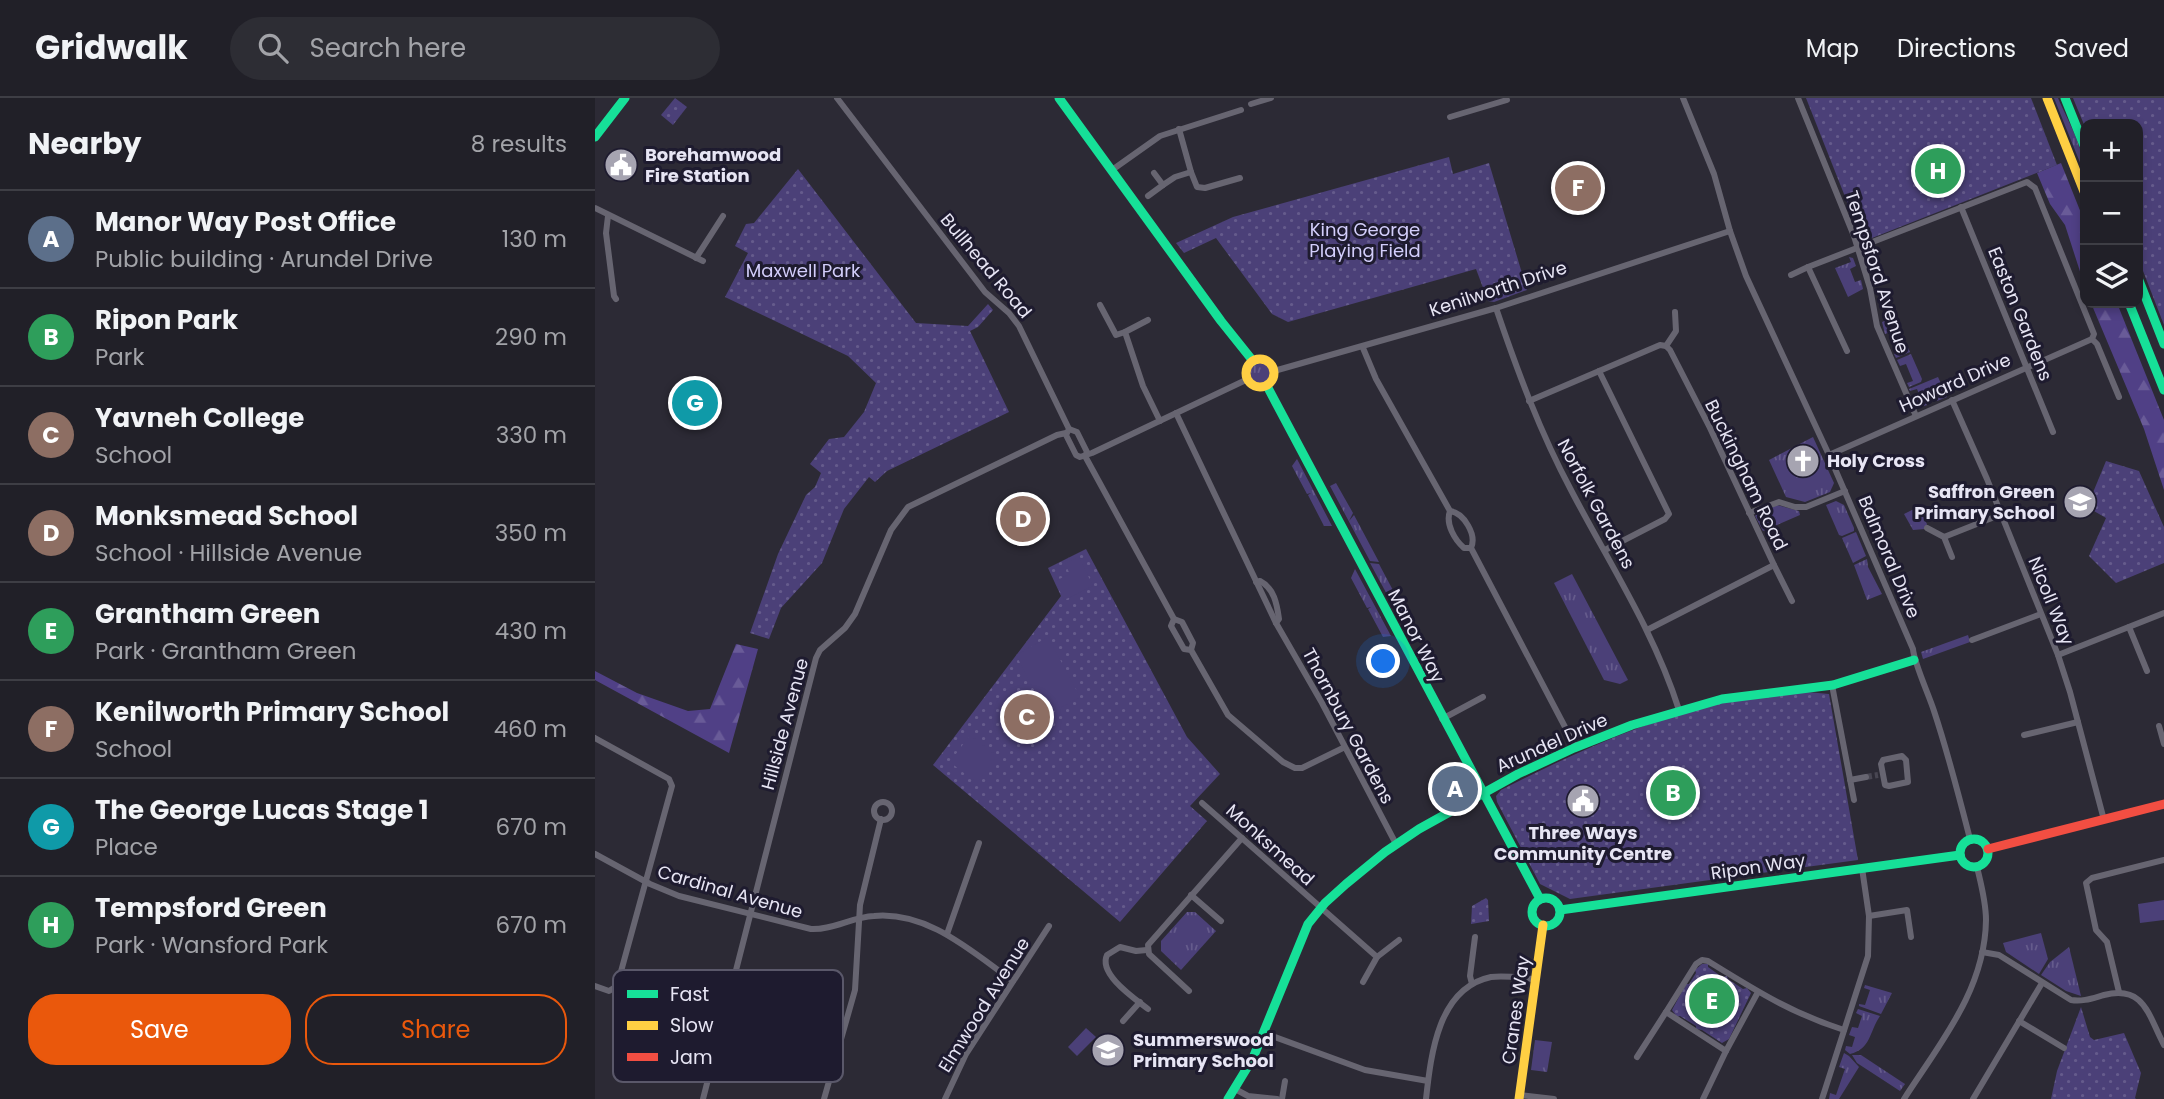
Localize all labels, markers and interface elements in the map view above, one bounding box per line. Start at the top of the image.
search box [230,17,720,80]
text: Gridwalk [35,24,188,71]
icon: search [254,29,292,67]
text: Search here [310,30,466,66]
text: Map [1806,32,1859,65]
text: Directions [1897,32,2016,65]
text: Saved [2054,32,2129,65]
map controls [2080,119,2143,308]
button: + [2080,119,2143,182]
text: Nearby [28,122,142,165]
text: 8 results [471,128,567,160]
place label: Borehamwood Fire Station [645,142,781,188]
pin: H [1915,145,1961,197]
public building icon: Borehamwood Fire Station [602,146,640,184]
pin: F [1555,162,1601,214]
button: − [2080,182,2143,245]
street label: Tempsford Avenue [1839,187,1916,356]
text: Manor Way Post Office [95,204,396,240]
street label: Bullhead Road [935,208,1038,324]
park label: King George Playing Field [1309,217,1421,263]
text: A [43,223,59,255]
text: 130 m [502,223,567,255]
text: Public building · Arundel Drive [95,243,433,275]
street label: Easton Gardens [1982,243,2059,384]
button: layers [2080,245,2143,308]
street label: Kenilworth Drive [1426,254,1570,323]
park label: Maxwell Park [746,258,861,283]
text: Ripon Park [95,302,238,338]
text: B [43,321,59,353]
text: 290 m [495,321,567,353]
text: Park [95,341,144,373]
street label: Howard Drive [1895,347,2015,418]
pin: G [672,377,718,429]
street label: Buckingham Road [1699,395,1794,554]
text: Yavneh College [95,400,304,436]
text: C [42,419,60,451]
text: 330 m [496,419,567,451]
street label: Norfolk Gardens [1552,434,1641,573]
text: School [95,439,172,471]
church icon: Holy Cross [1784,442,1822,480]
place label: Holy Cross [1827,448,1925,473]
place label: Saffron Green Primary School [1914,479,2055,525]
school or university icon: Saffron Green Primary School [2061,483,2099,521]
street label: Balmoral Drive [1852,492,1927,622]
pin: D [1000,493,1046,545]
text: Monksmead School [95,498,358,534]
text: D [43,517,59,549]
text: 350 m [495,517,567,549]
text: School · Hillside Avenue [95,537,362,569]
street label: Nicoll Way [2022,553,2080,649]
street label: Manor Way [1382,585,1451,687]
text: Grantham Green [95,596,320,632]
text: E [45,615,57,647]
text: 430 m [495,615,567,647]
text: Park · Grantham Green [95,635,356,667]
street label: Thornbury Gardens [1297,643,1400,808]
your location [1366,644,1400,678]
street label: Hillside Avenue [755,655,814,792]
pin: C [1004,691,1050,743]
text: Kenilworth Primary School [95,694,449,730]
street label: Arundel Drive [1492,707,1612,778]
text: F [45,713,57,745]
text: 460 m [494,713,567,745]
text: School [95,733,172,765]
pin: A [1432,763,1478,815]
pin: B [1650,767,1696,819]
public building icon: Three Ways Community Centre [1564,782,1602,820]
text: The George Lucas Stage 1 [95,792,429,828]
street label: Monksmead [1221,798,1320,891]
text: G [42,811,60,843]
text: 670 m [496,811,567,843]
place label: Three Ways Community Centre [1494,820,1672,866]
text: Place [95,831,158,863]
street label: Ripon Way [1709,847,1807,886]
street label: Cardinal Avenue [655,859,806,924]
text: Tempsford Green [95,890,327,926]
text: H [43,909,59,941]
text: 670 m [496,909,567,941]
text: Park · Wansford Park [95,929,328,961]
street label: Elmwood Avenue [932,933,1035,1077]
street label: Cranes Way [1496,954,1536,1066]
legend [613,970,843,1082]
pin: E [1689,975,1735,1027]
text: Fast [670,981,709,1008]
button: Save [28,994,291,1065]
button: Share [305,994,567,1065]
text: Slow [670,1012,714,1039]
place label: Summerswood Primary School [1133,1027,1274,1073]
school or university icon: Summerswood Primary School [1089,1031,1127,1069]
text: Jam [670,1044,712,1071]

